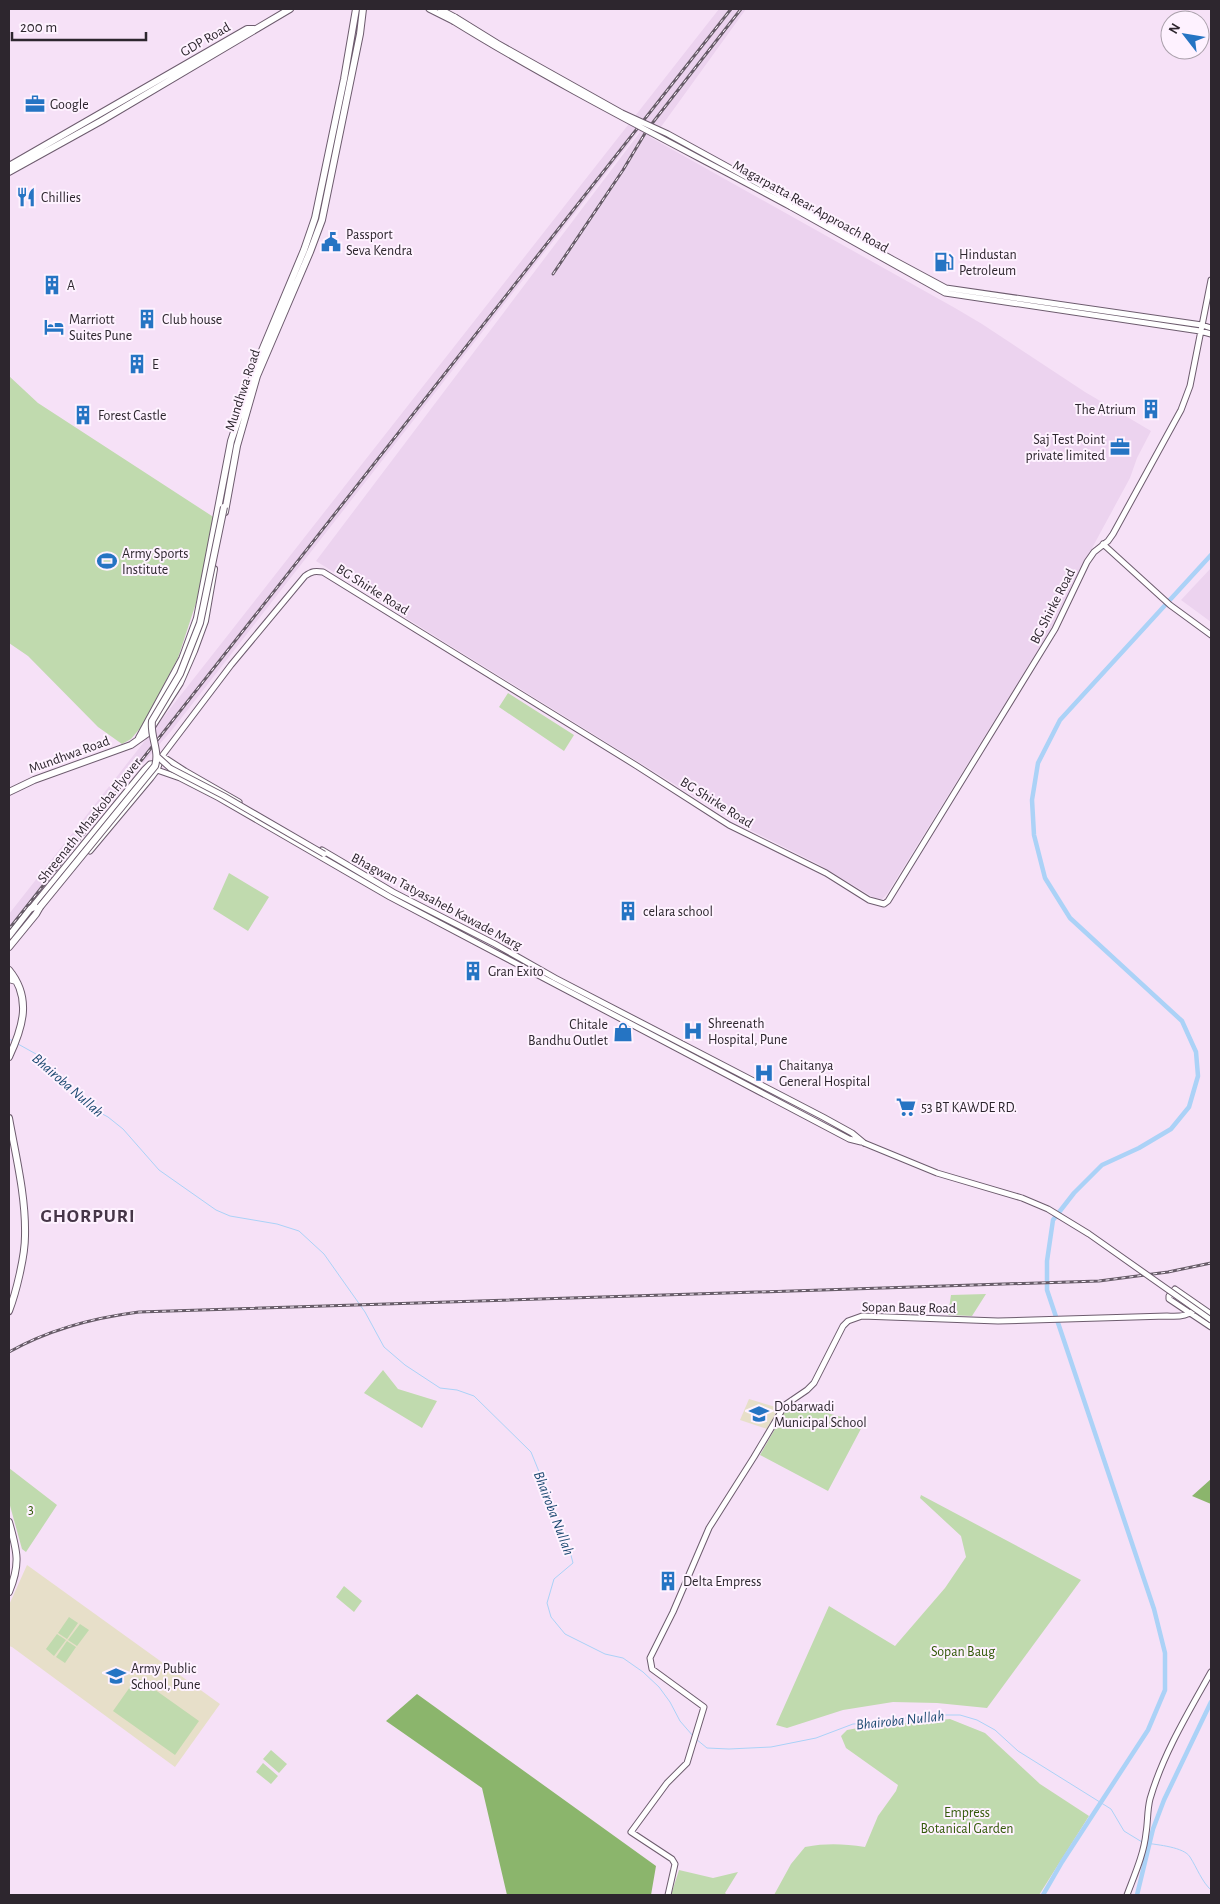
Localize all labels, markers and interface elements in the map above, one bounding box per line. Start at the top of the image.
scale bar [12,10,146,42]
north arrow [1160,10,1210,60]
text: 200 m [20,20,57,35]
street label: GDP Road [178,20,233,60]
text: N [1166,21,1183,37]
office icon: Google [24,93,46,115]
place label: Google [50,98,89,112]
street label: Magarpatta Rear Approach Road [730,158,891,256]
restaurant icon: Chillies [15,186,37,208]
place label: Chillies [41,191,81,205]
place label: Passport Seva Kendra [346,228,413,258]
public building icon: Passport Seva Kendra [320,231,342,253]
place label: Hindustan Petroleum [959,248,1017,278]
fuel station icon: Hindustan Petroleum [933,251,955,273]
building icon: A [41,274,63,296]
place label: A [67,279,75,293]
building icon: Club house [136,308,158,330]
place label: Marriott Suites Pune [69,313,132,343]
place label: Club house [162,313,222,327]
hotel icon: Marriott Suites Pune [43,316,65,338]
street label: Mundhwa Road [223,348,263,433]
building icon: E [126,353,148,375]
place label: E [152,358,159,372]
building icon: The Atrium [1140,398,1162,420]
place label: The Atrium [1075,403,1136,417]
building icon: Forest Castle [72,404,94,426]
place label: Forest Castle [98,409,167,423]
place label: Saj Test Point private limited [1026,433,1106,463]
office icon: Saj Test Point private limited [1109,436,1131,458]
place label: Army Sports Institute [122,547,188,577]
sports icon: Army Sports Institute [96,550,118,572]
street label: BG Shirke Road [334,562,411,618]
street label: BG Shirke Road [1028,566,1078,646]
street label: Mundhwa Road [27,734,112,776]
street label: Shreenath Mhaskoba Flyover [35,755,145,886]
street label: BG Shirke Road [678,775,755,831]
street label: Bhagwan Tatyasaheb Kawade Marg [349,851,524,953]
building icon: celara school [617,900,639,922]
place label: celara school [643,905,713,919]
building icon: Gran Exito [462,960,484,982]
place label: Gran Exito [488,965,544,979]
place label: Shreenath Hospital, Pune [708,1017,788,1047]
place label: Chitale Bandhu Outlet [528,1018,609,1048]
hospital icon: Shreenath Hospital, Pune [682,1020,704,1042]
shop icon: Chitale Bandhu Outlet [612,1021,634,1043]
water label: Bhairoba Nullah [29,1051,106,1120]
place label: Chaitanya General Hospital [779,1059,870,1089]
hospital icon: Chaitanya General Hospital [753,1062,775,1084]
supermarket icon: 53 BT KAWDE RD. [895,1096,917,1118]
place label: 53 BT KAWDE RD. [921,1101,1017,1115]
district label: GHORPURI [40,1207,136,1226]
street label: Sopan Baug Road [862,1300,956,1316]
place label: Dobarwadi Municipal School [774,1400,867,1430]
school or university icon: Dobarwadi Municipal School [748,1403,770,1425]
water label: Bhairoba Nullah [531,1469,576,1557]
park label: 3 [28,1503,34,1517]
building icon: Delta Empress [657,1570,679,1592]
place label: Delta Empress [683,1575,761,1589]
park label: Sopan Baug [931,1645,995,1659]
place label: Army Public School, Pune [131,1662,200,1692]
school or university icon: Army Public School, Pune [105,1665,127,1687]
water label: Bhairoba Nullah [855,1708,945,1733]
park label: Empress Botanical Garden [920,1806,1014,1836]

